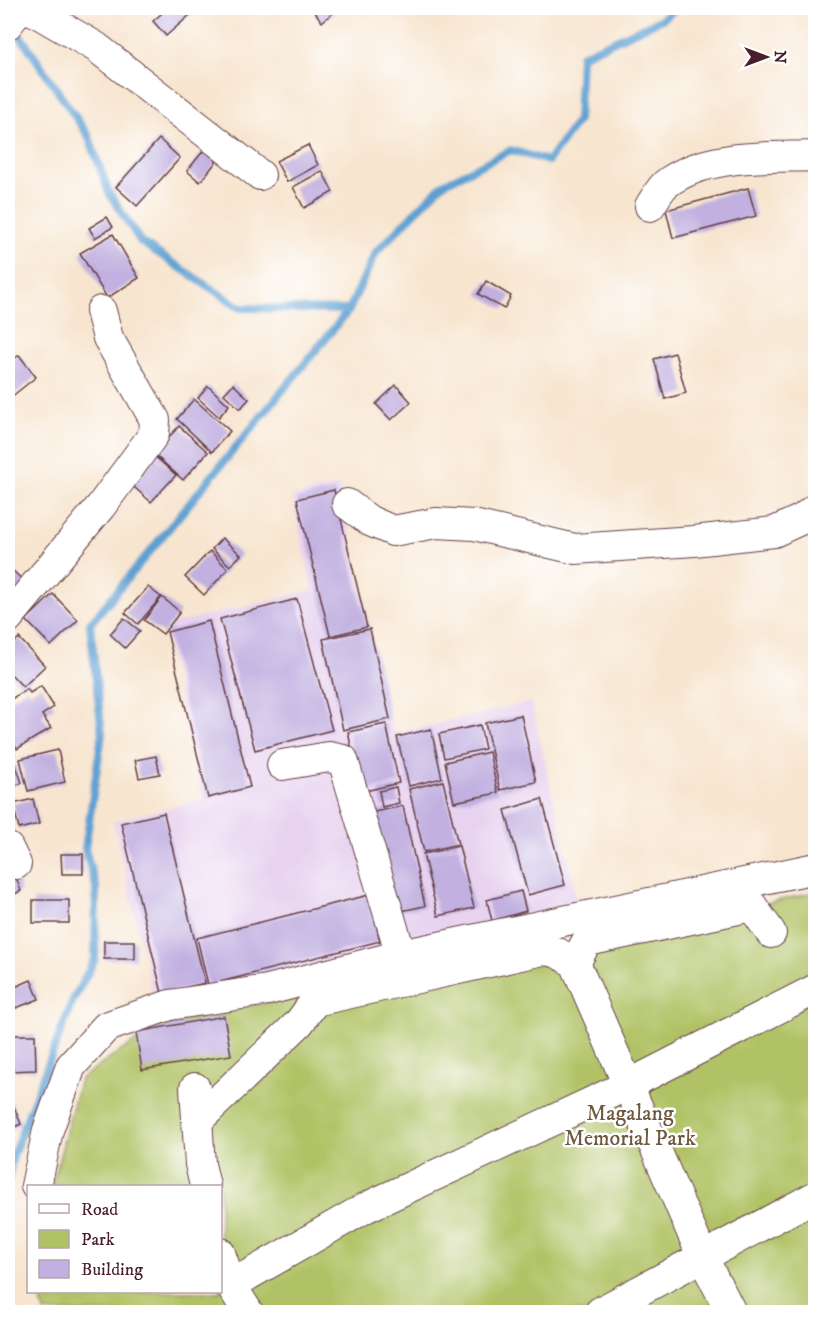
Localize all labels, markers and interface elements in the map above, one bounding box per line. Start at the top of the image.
north arrow [736,27,796,87]
text: N [770,50,790,64]
park label: Magalang Memorial Park [564,1100,696,1152]
legend [27,1185,222,1293]
text: Road [81,1199,118,1221]
text: Park [81,1229,115,1251]
text: Building [81,1259,143,1281]

